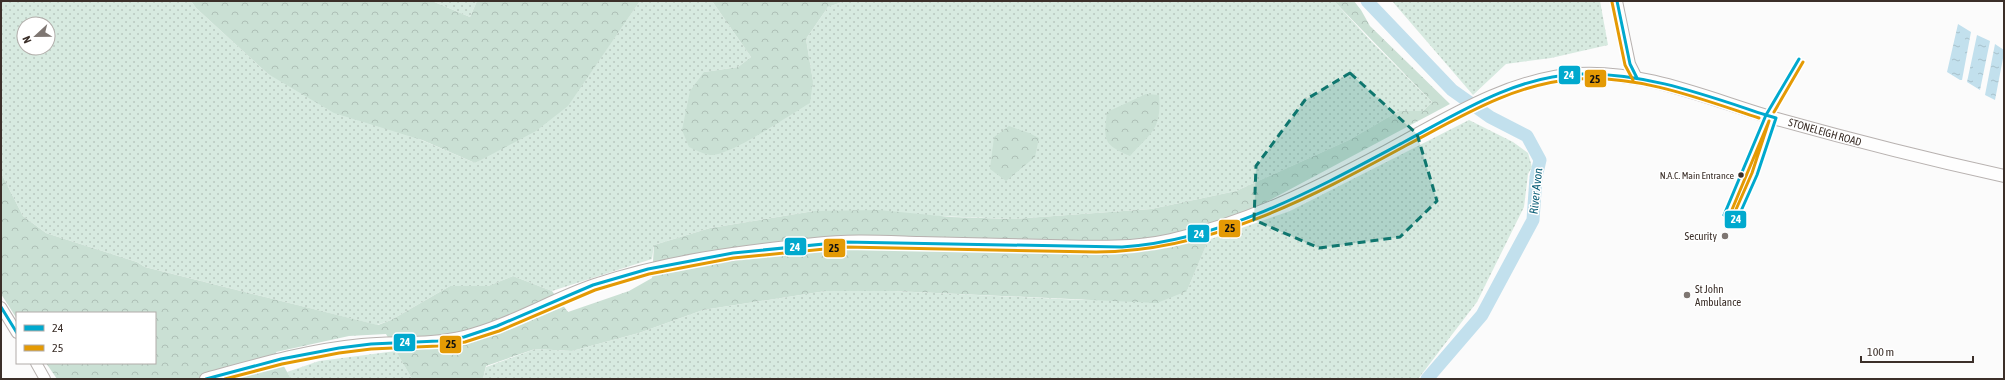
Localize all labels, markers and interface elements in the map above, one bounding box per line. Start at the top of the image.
north arrow [16,16,56,56]
text: N [20,34,34,45]
line badge: 24 [1558,65,1581,85]
text: 24 [1564,69,1574,81]
line badge: 25 [1584,69,1607,88]
text: 25 [1590,73,1600,85]
street label: STONELEIGH ROAD [1787,116,1863,148]
water label: River Avon [1527,167,1545,215]
place label: N.A.C. Main Entrance [1660,170,1734,181]
marker: N.A.C. Main Entrance [1736,170,1746,180]
line badge: 24 [1724,210,1747,229]
text: 24 [1731,213,1741,225]
line badge: 25 [1218,219,1241,238]
text: 25 [1225,222,1235,234]
line badge: 24 [1187,224,1210,243]
text: 24 [1194,228,1204,240]
place label: Security [1685,230,1717,242]
marker: Security [1720,231,1730,241]
line badge: 24 [784,237,807,256]
line badge: 25 [823,238,846,258]
text: 24 [790,241,800,253]
text: 25 [829,242,839,254]
place label: St John Ambulance [1695,283,1741,308]
marker: St John Ambulance [1682,290,1692,300]
legend [16,312,156,364]
text: 24 [52,321,64,335]
line badge: 24 [393,333,416,352]
line badge: 25 [439,335,462,354]
text: 24 [400,336,410,348]
text: 25 [446,338,456,350]
scale bar [1861,338,1973,364]
text: 25 [52,341,63,355]
text: 100 m [1867,345,1894,359]

